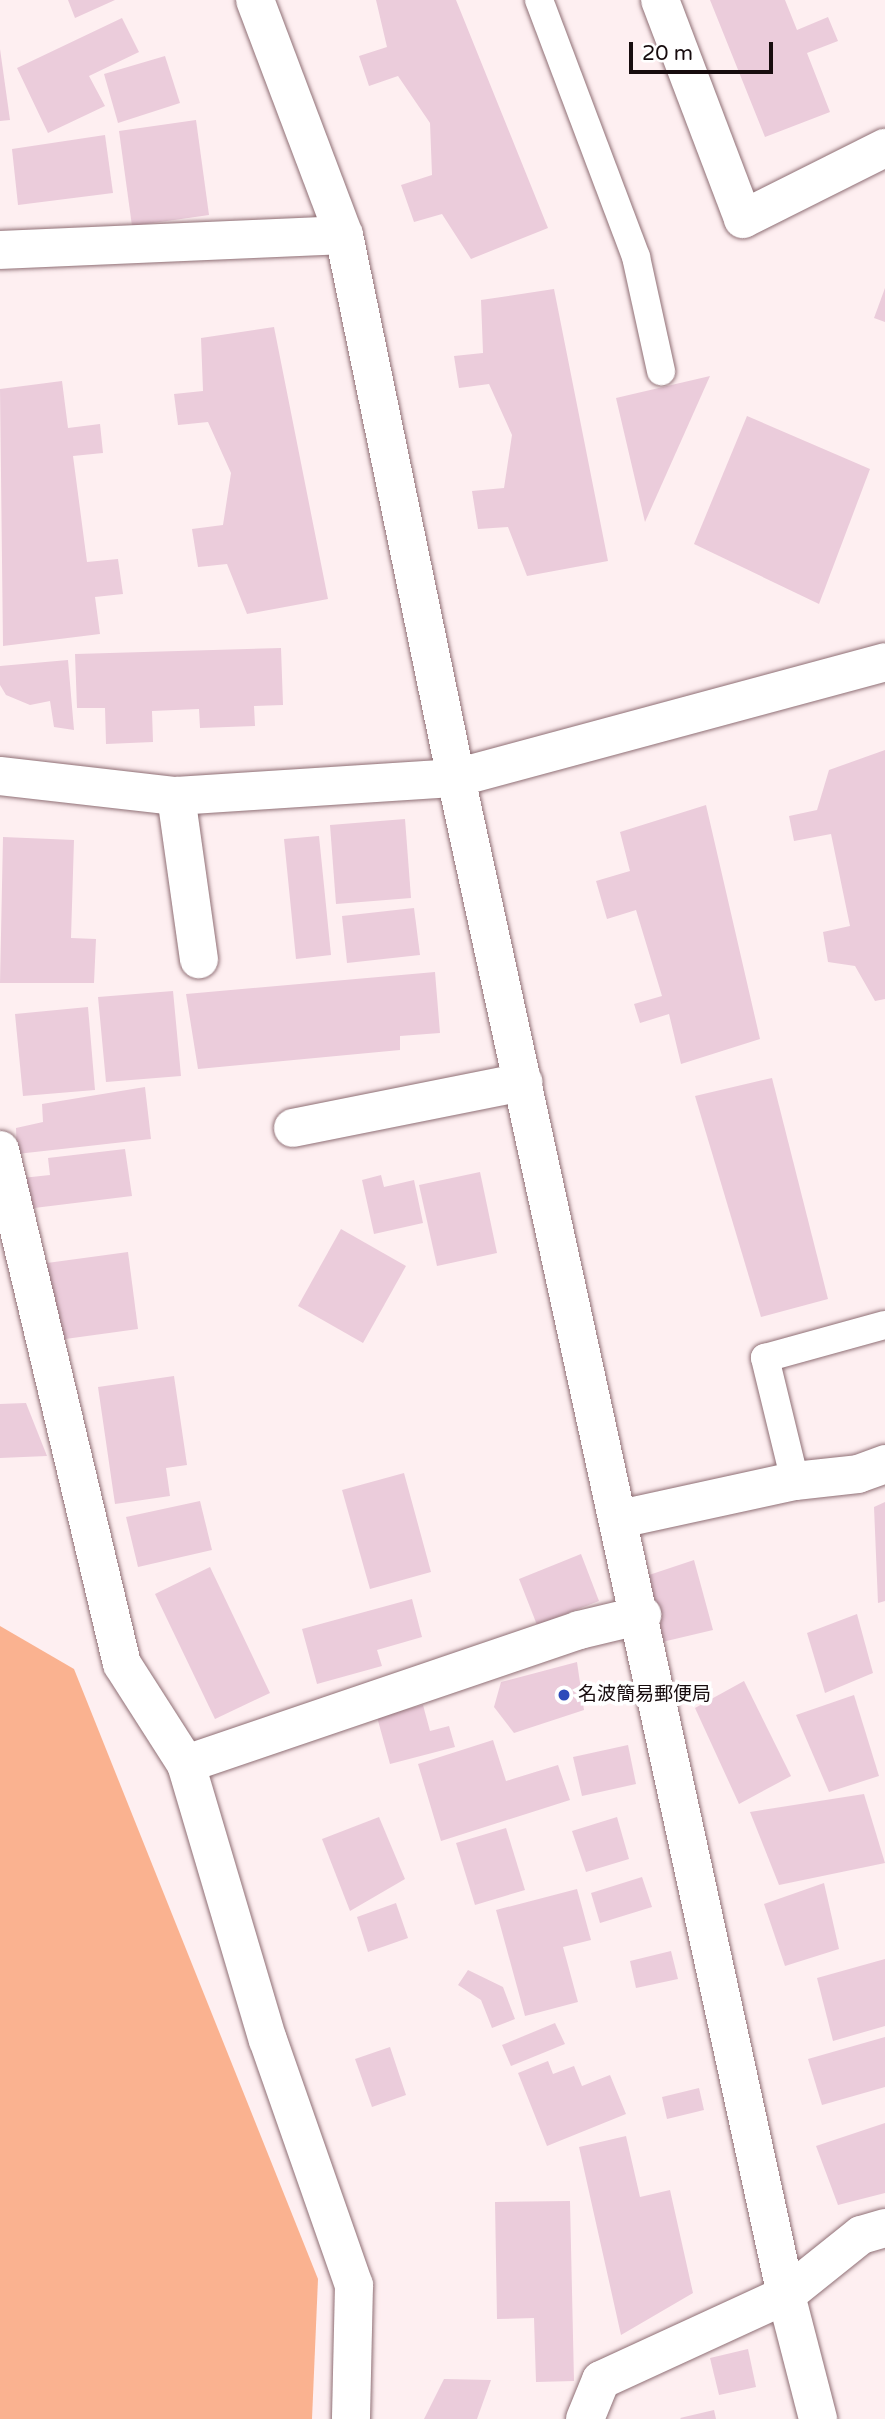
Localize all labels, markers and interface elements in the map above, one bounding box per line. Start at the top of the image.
scale bar [633,28,776,72]
text: 20 m [642,41,693,66]
place label: 名波簡易郵便局 [578,1684,711,1706]
marker: 名波簡易郵便局 [556,1687,572,1703]

